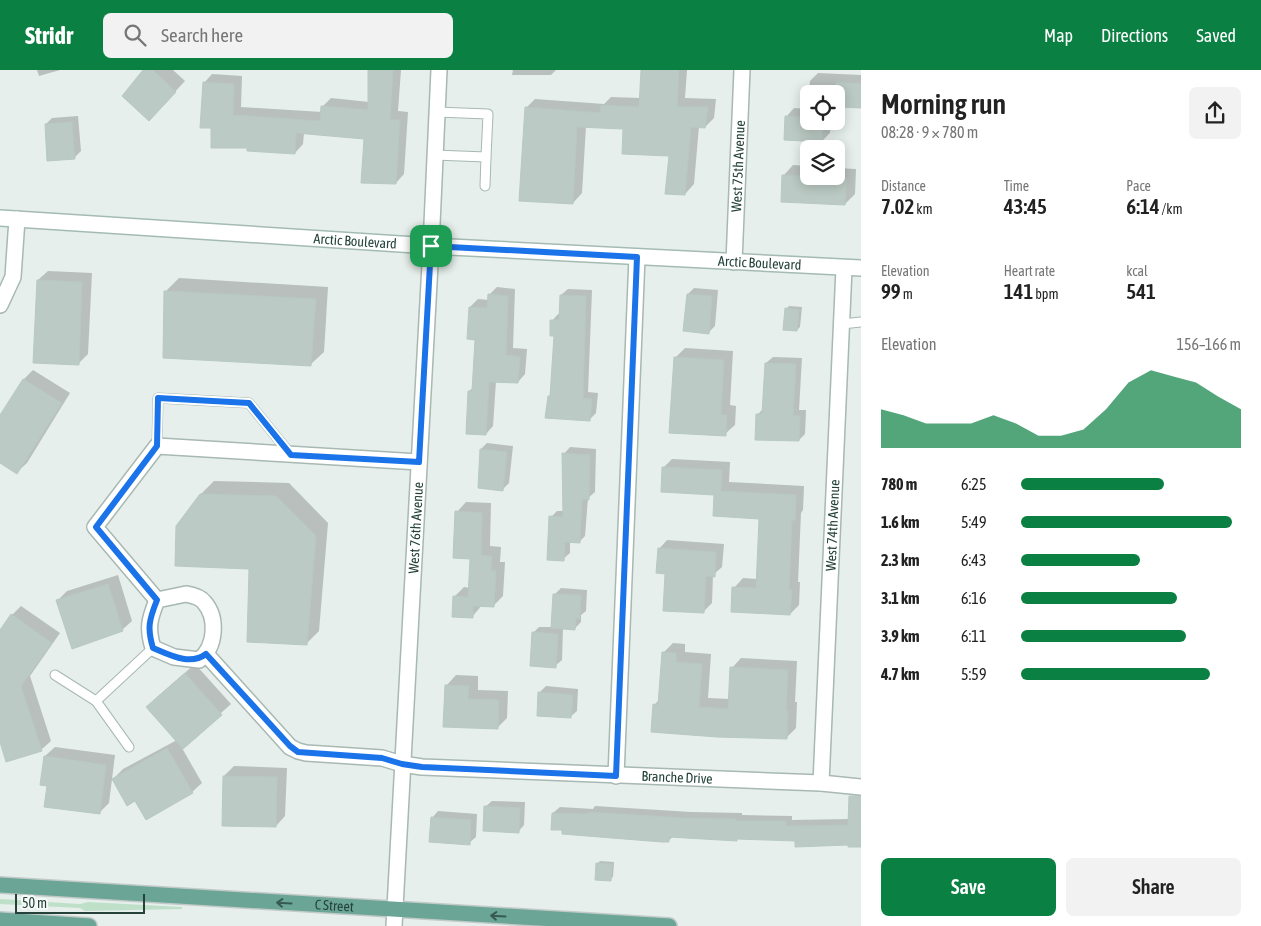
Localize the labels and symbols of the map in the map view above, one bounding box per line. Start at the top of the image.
street label: West 75th Avenue [728,120,748,212]
pin [410,225,452,267]
street label: Arctic Boulevard [313,230,397,252]
street label: Arctic Boulevard [718,253,802,273]
street label: West 74th Avenue [822,479,843,571]
street label: West 76th Avenue [405,481,426,574]
street label: Branche Drive [641,768,713,787]
scale bar [15,891,145,914]
street label: C Street [314,896,354,915]
one-way arrow [276,898,292,907]
one-way arrow [491,912,507,921]

